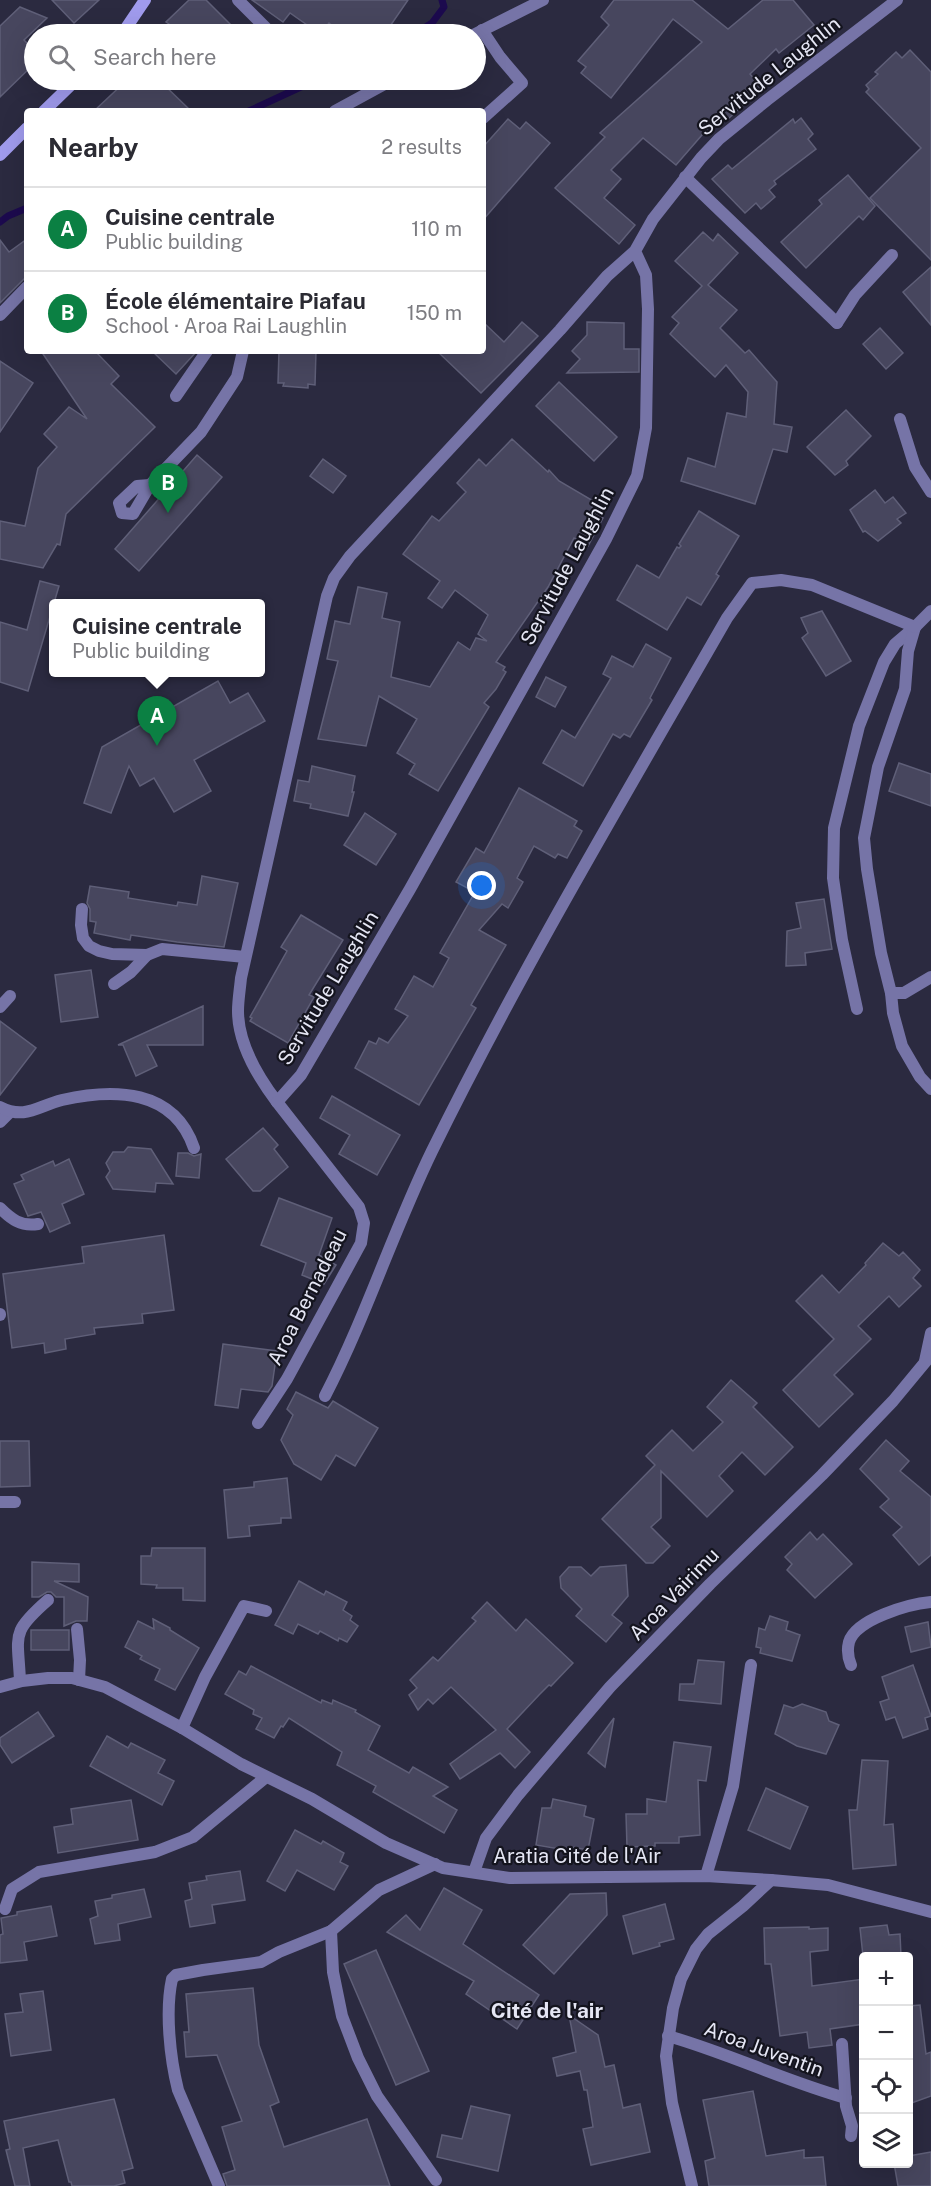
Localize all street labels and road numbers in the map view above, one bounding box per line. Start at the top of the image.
street label: Servitude Laughlin [693,11,845,141]
street label: Servitude Laughlin [515,483,619,649]
street label: Servitude Laughlin [273,907,383,1069]
street label: Aroa Bernadeau [262,1225,352,1369]
street label: Aroa Vairimu [624,1543,724,1645]
street label: Aratia Cité de l'Air [493,1844,661,1868]
street label: Aroa Juventin [701,2016,827,2082]

